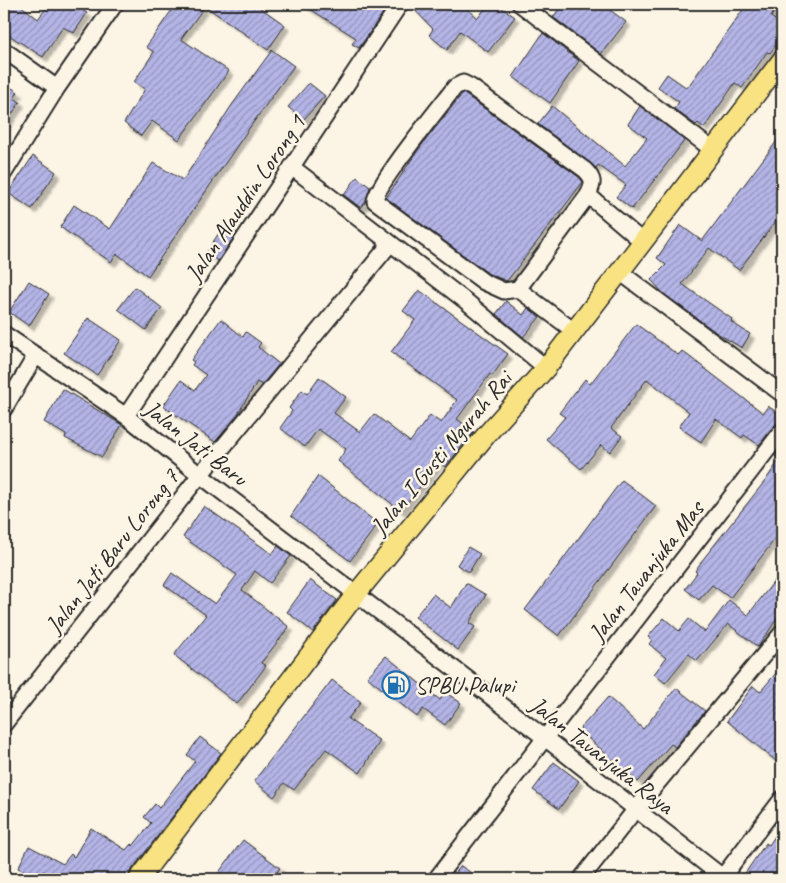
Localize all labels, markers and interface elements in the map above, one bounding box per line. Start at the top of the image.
street label: Jalan Alauddin Lorong 1 [178,108,312,288]
street label: Jalan I Gusti Ngurah Rai [363,363,520,542]
street label: Jalan Jati Baru [138,393,255,494]
street label: Jalan Jati Baru Lorong 7 [38,462,186,640]
street label: Jalan Tavanjuka Mas [581,493,712,648]
fuel station icon: SPBU Palupi [381,670,411,700]
place label: SPBU Palupi [415,670,518,700]
street label: Jalan Tavanjuka Raya [523,689,681,821]

